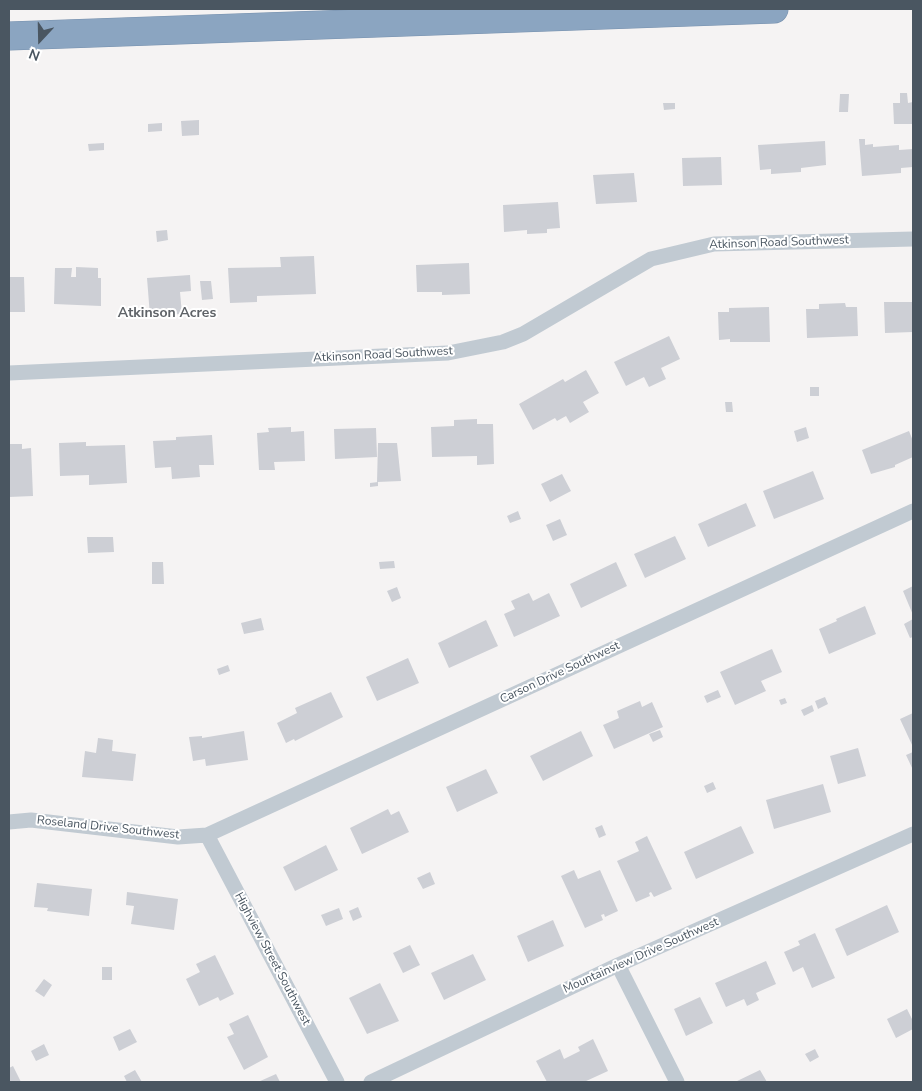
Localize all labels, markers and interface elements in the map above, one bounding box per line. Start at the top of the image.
north arrow [15,15,65,65]
text: N [26,44,43,65]
street label: Atkinson Road Southwest [709,233,849,253]
district label: Atkinson Acres [118,306,216,322]
street label: Atkinson Road Southwest [313,344,453,366]
street label: Carson Drive Southwest [498,639,622,707]
street label: Roseland Drive Southwest [36,813,180,843]
street label: Highview Street Southwest [231,890,313,1028]
street label: Mountainview Drive Southwest [561,915,721,997]

